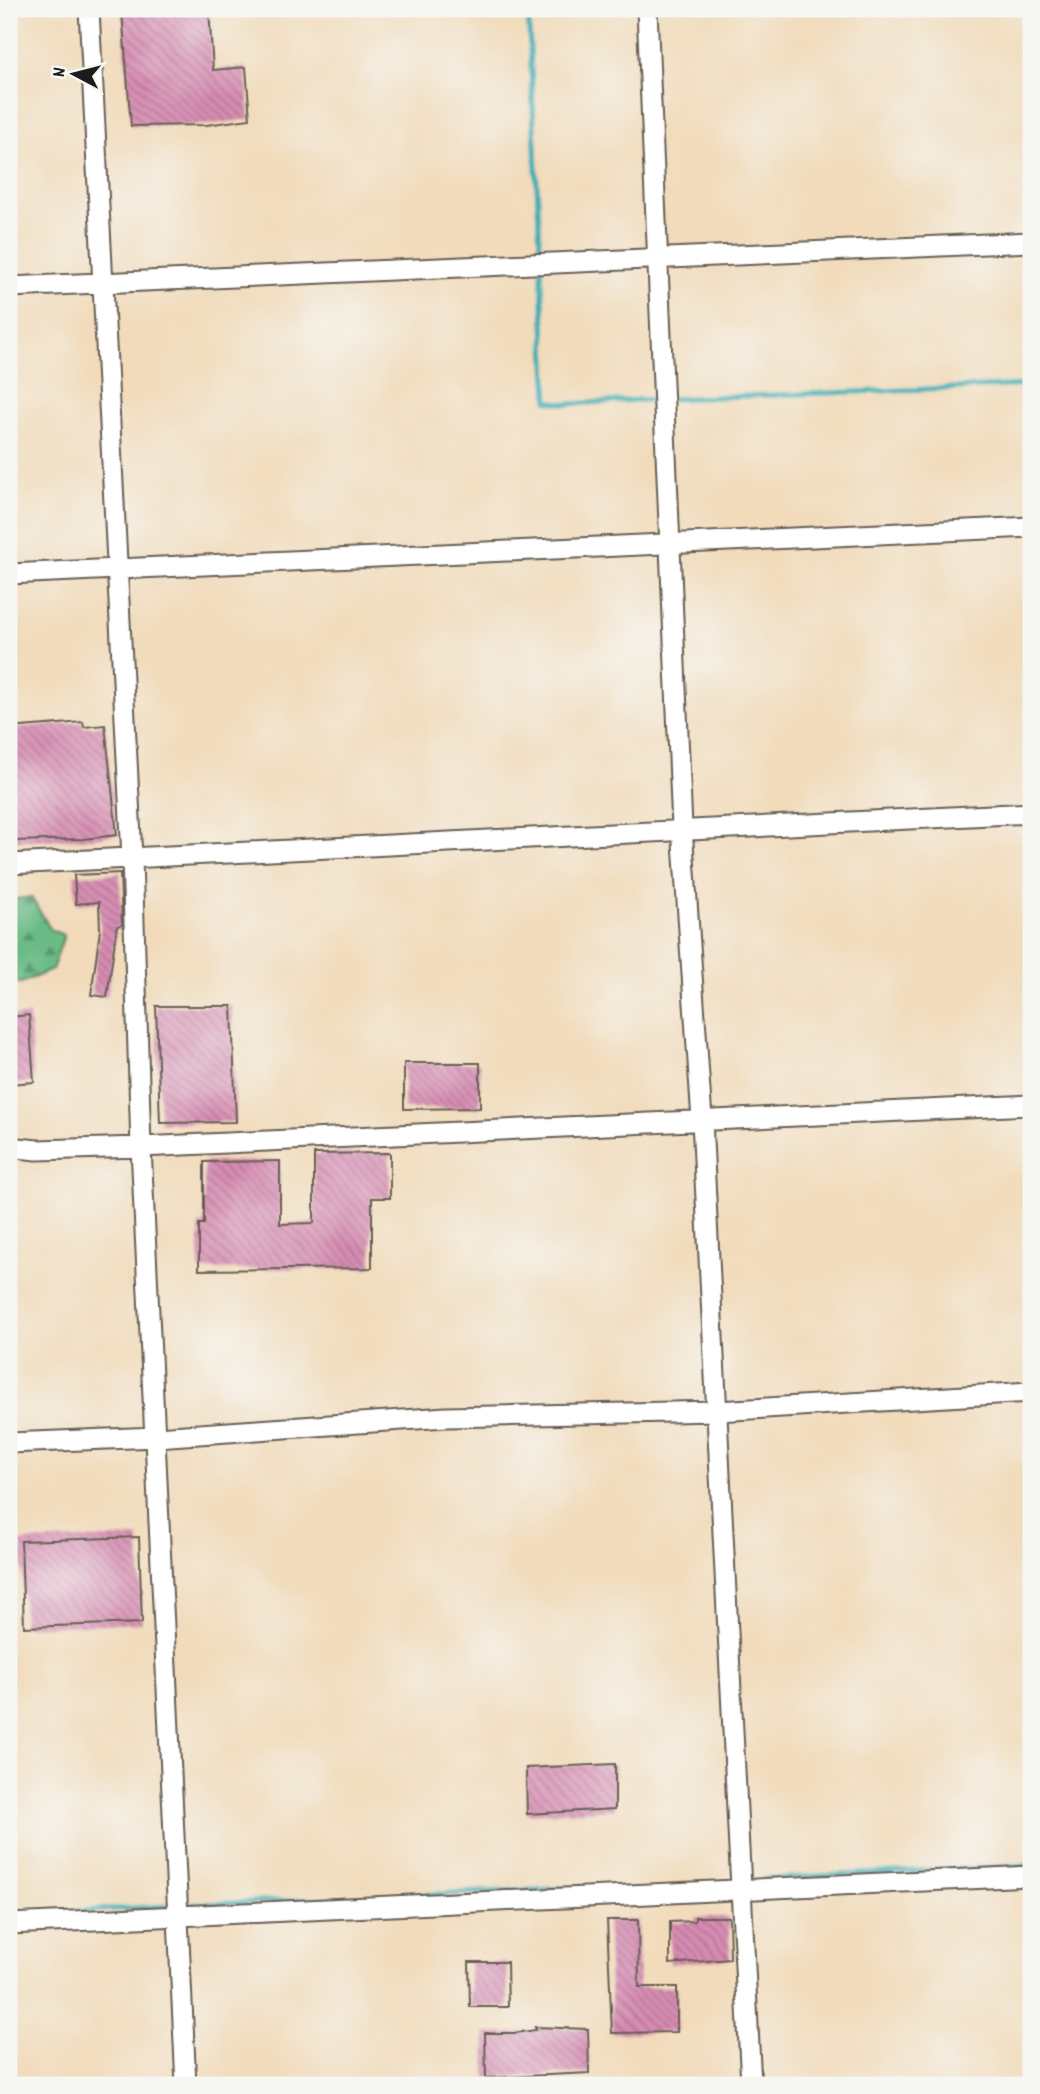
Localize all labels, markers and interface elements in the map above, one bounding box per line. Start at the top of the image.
north arrow [38,38,108,108]
text: N [47,66,75,79]

